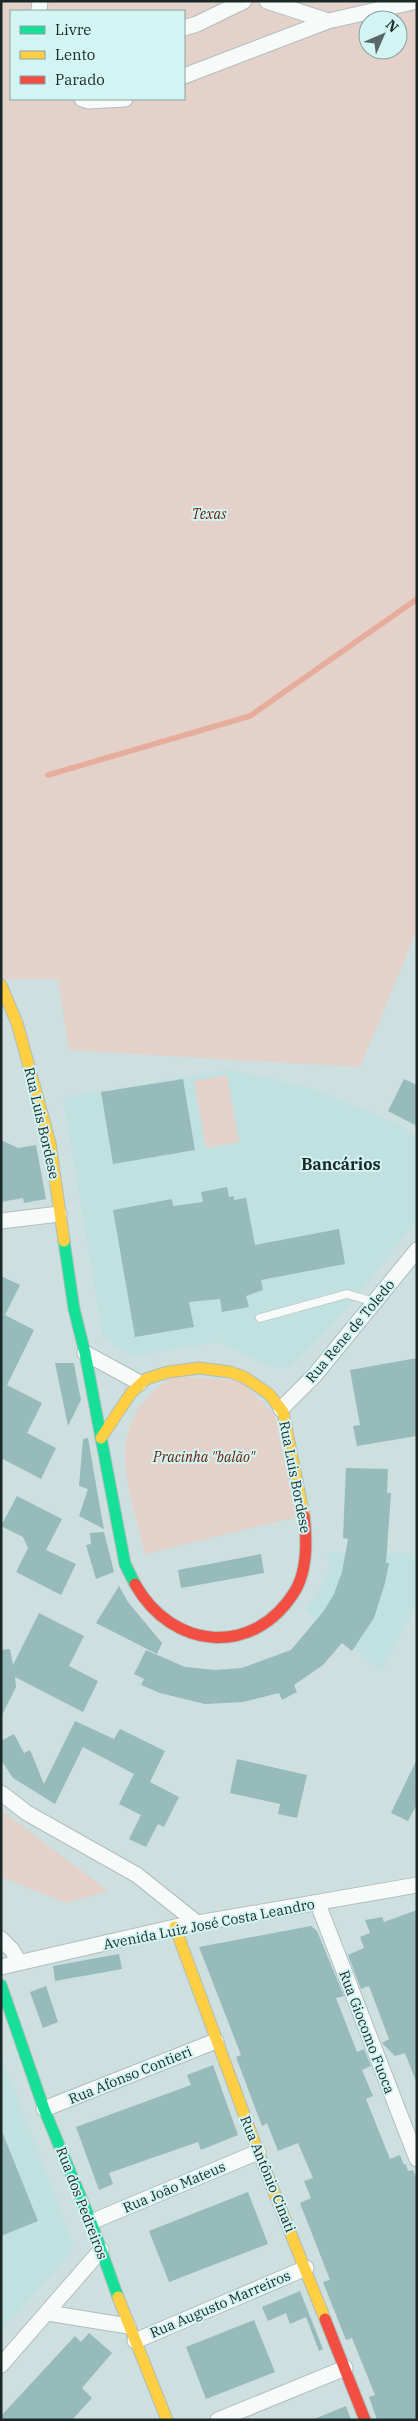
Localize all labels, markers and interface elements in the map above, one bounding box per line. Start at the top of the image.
legend [10,10,185,100]
north arrow [358,10,408,60]
text: N [382,16,402,36]
text: Livre [55,20,91,39]
text: Lento [55,45,95,64]
text: Parado [55,70,105,89]
park label: Texas [192,505,227,523]
street label: Rua Luis Bordese [20,1065,64,1181]
district label: Bancários [301,1154,381,1174]
street label: Rua Rene de Toledo [302,1276,398,1386]
street label: Rua Luis Bordese [275,1419,315,1535]
park label: Pracinha "balão" [152,1448,256,1466]
street label: Avenida Luiz José Costa Leandro [102,1895,316,1953]
street label: Rua Giocomo Fuoca [335,1968,399,2097]
street label: Rua Afonso Contieri [66,2042,194,2108]
street label: Rua Antônio Cinati [236,2113,300,2235]
street label: Rua dos Pedreiros [52,2144,112,2262]
street label: Rua João Mateus [120,2157,228,2217]
street label: Rua Augusto Marreiros [147,2266,293,2342]

